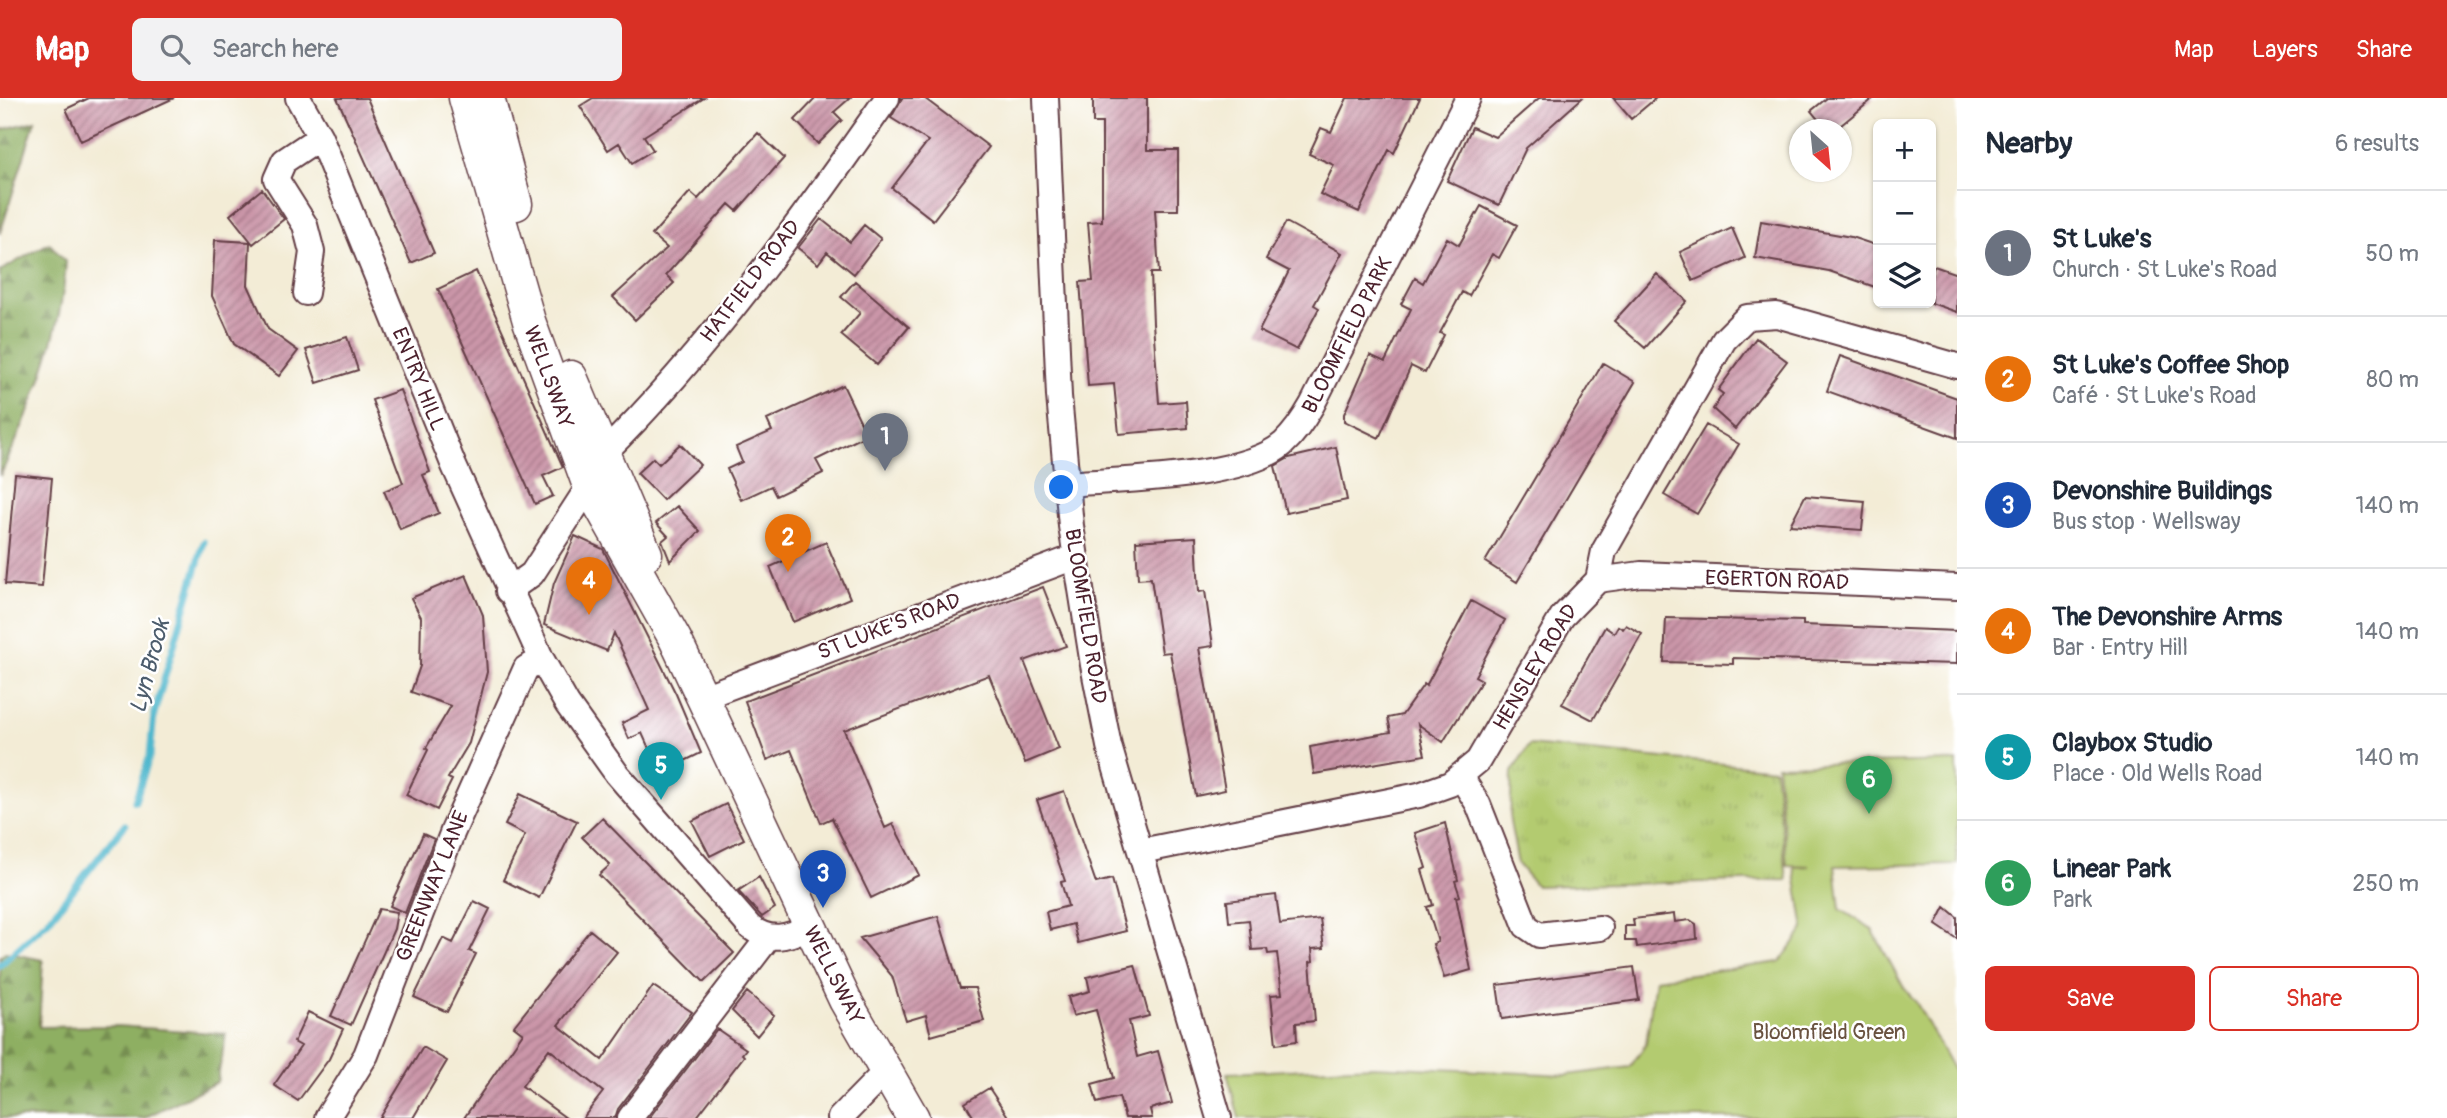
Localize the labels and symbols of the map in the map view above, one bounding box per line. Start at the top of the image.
north arrow [1789,119,1852,182]
street label: HATFIELD ROAD [694,215,807,348]
street label: BLOOMFIELD PARK [1296,252,1399,418]
street label: WELLSWAY [517,322,580,432]
street label: ENTRY HILL [386,324,451,435]
pin: 1 [862,413,908,471]
your location [1044,470,1078,504]
pin: 2 [765,514,811,572]
street label: BLOOMFIELD ROAD [1058,527,1113,706]
pin: 4 [566,557,612,615]
street label: EGERTON ROAD [1705,564,1849,597]
street label: ST LUKE'S ROAD [814,587,965,666]
street label: HENSLEY ROAD [1487,599,1584,735]
water label: Lyn Brook [123,614,177,716]
pin: 5 [638,742,684,800]
pin: 6 [1846,756,1892,814]
street label: GREENWAY LANE [390,807,475,966]
pin: 3 [800,850,846,908]
street label: WELLSWAY [797,921,870,1029]
park label: Bloomfield Green [1752,1019,1906,1046]

